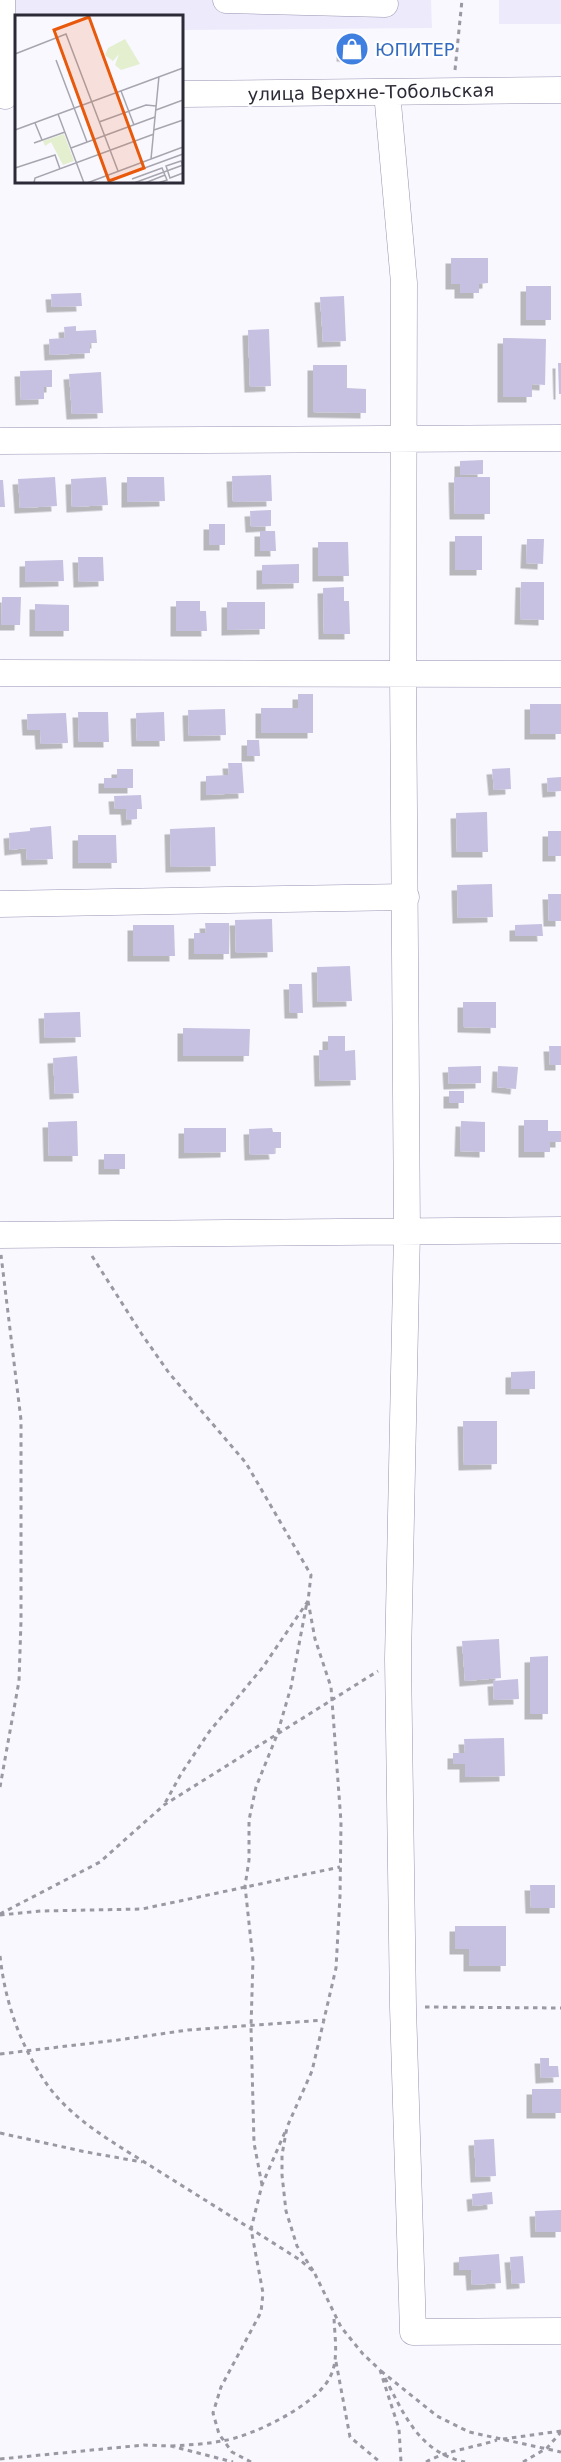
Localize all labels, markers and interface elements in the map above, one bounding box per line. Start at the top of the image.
inset map [15,15,183,183]
shop icon: ЮПИТЕР [334,31,370,67]
place label: ЮПИТЕР [375,39,455,60]
street label: улица Верхне-Тобольская [248,79,494,105]

